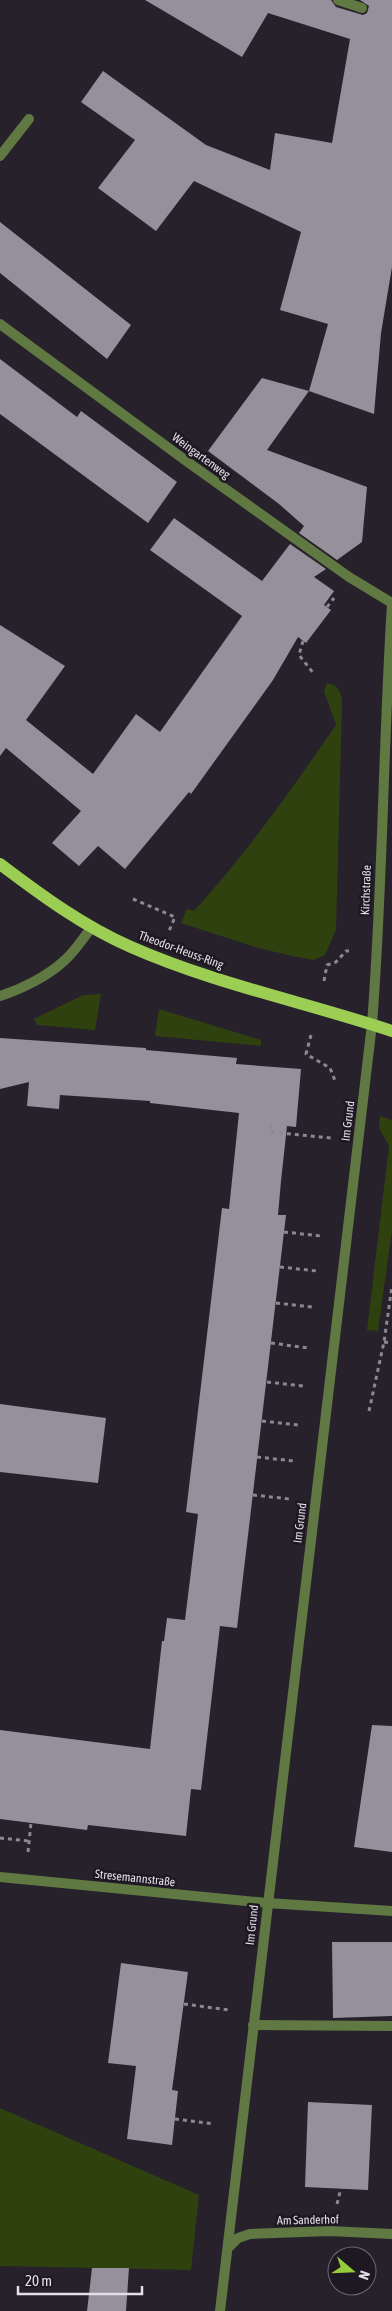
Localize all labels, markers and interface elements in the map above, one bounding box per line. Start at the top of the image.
street label: Weingartenweg [169,430,234,482]
street label: Kirchstraße [358,865,374,915]
street label: Theodor-Heuss-Ring [137,928,226,972]
street label: Im Grund [339,1100,357,1142]
street label: Im Grund [291,1502,309,1544]
street label: Stresemannstraße [94,1867,176,1889]
street label: Im Grund [243,1904,261,1946]
street label: Am Sanderhof [277,2212,340,2228]
north arrow [327,2246,377,2296]
scale bar [18,2264,141,2296]
text: N [355,2269,373,2282]
text: 20 m [25,2272,52,2289]

